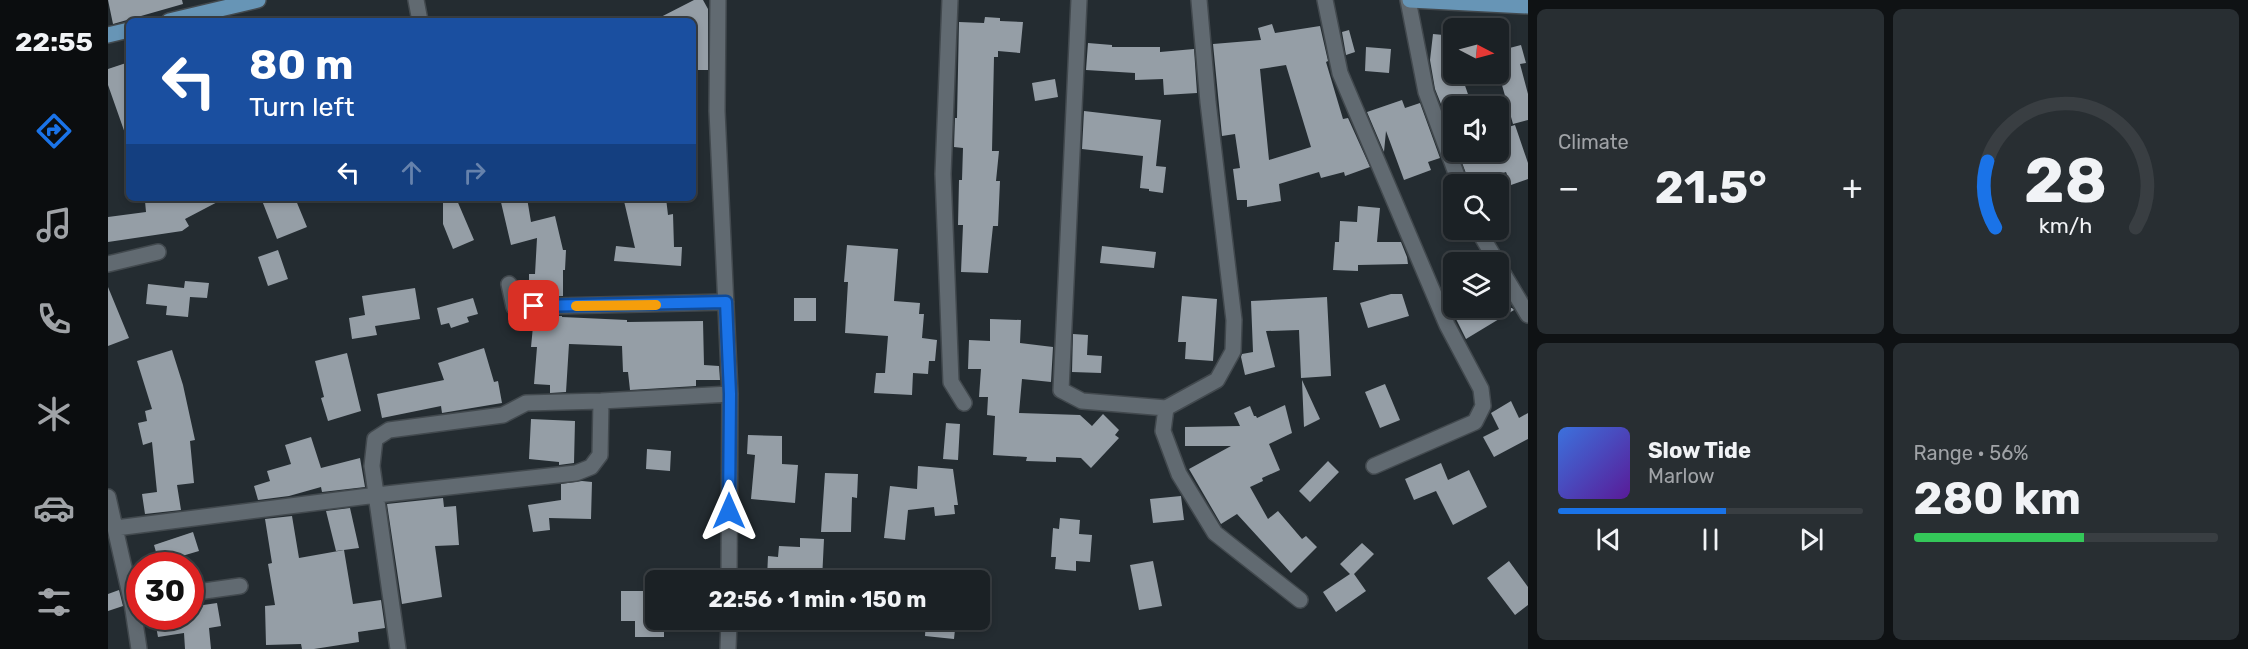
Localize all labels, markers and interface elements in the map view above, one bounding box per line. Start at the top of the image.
north arrow [1443,18,1509,84]
map controls [1443,18,1509,318]
text: 22:55 [15,26,93,58]
text: 80 m [249,40,353,90]
icon: left [150,42,228,120]
text: Turn left [249,91,354,123]
button: sound [1443,96,1509,162]
icon: directions [33,110,75,152]
text: Climate [1558,130,1629,154]
text: 28 [2024,144,2107,218]
icon: left [332,156,365,189]
icon: ahead [395,156,428,189]
icon: right [458,156,491,189]
text: 21.5° [1655,161,1767,214]
text: − [1558,168,1579,207]
text: + [1842,168,1862,207]
button: search [1443,174,1509,240]
icon: music [33,204,75,246]
text: km/h [2039,214,2093,239]
button: layers [1443,252,1509,318]
pin [508,280,559,331]
icon: arrive [517,289,550,322]
icon: phone [33,298,75,340]
icon: climate [33,393,75,435]
text: Slow Tide [1648,437,1751,464]
text: Range · 56% [1914,441,2028,465]
text: Marlow [1648,464,1715,488]
text: 280 km [1914,472,2081,525]
position arrow [697,479,761,543]
icon: car [33,487,75,529]
icon: previous [1592,523,1625,556]
icon: pause [1694,523,1727,556]
icon: next [1795,523,1828,556]
speed limit sign: 30 [126,552,204,630]
icon: filters [33,581,75,623]
text: 22:56 · 1 min · 150 m [709,586,926,613]

